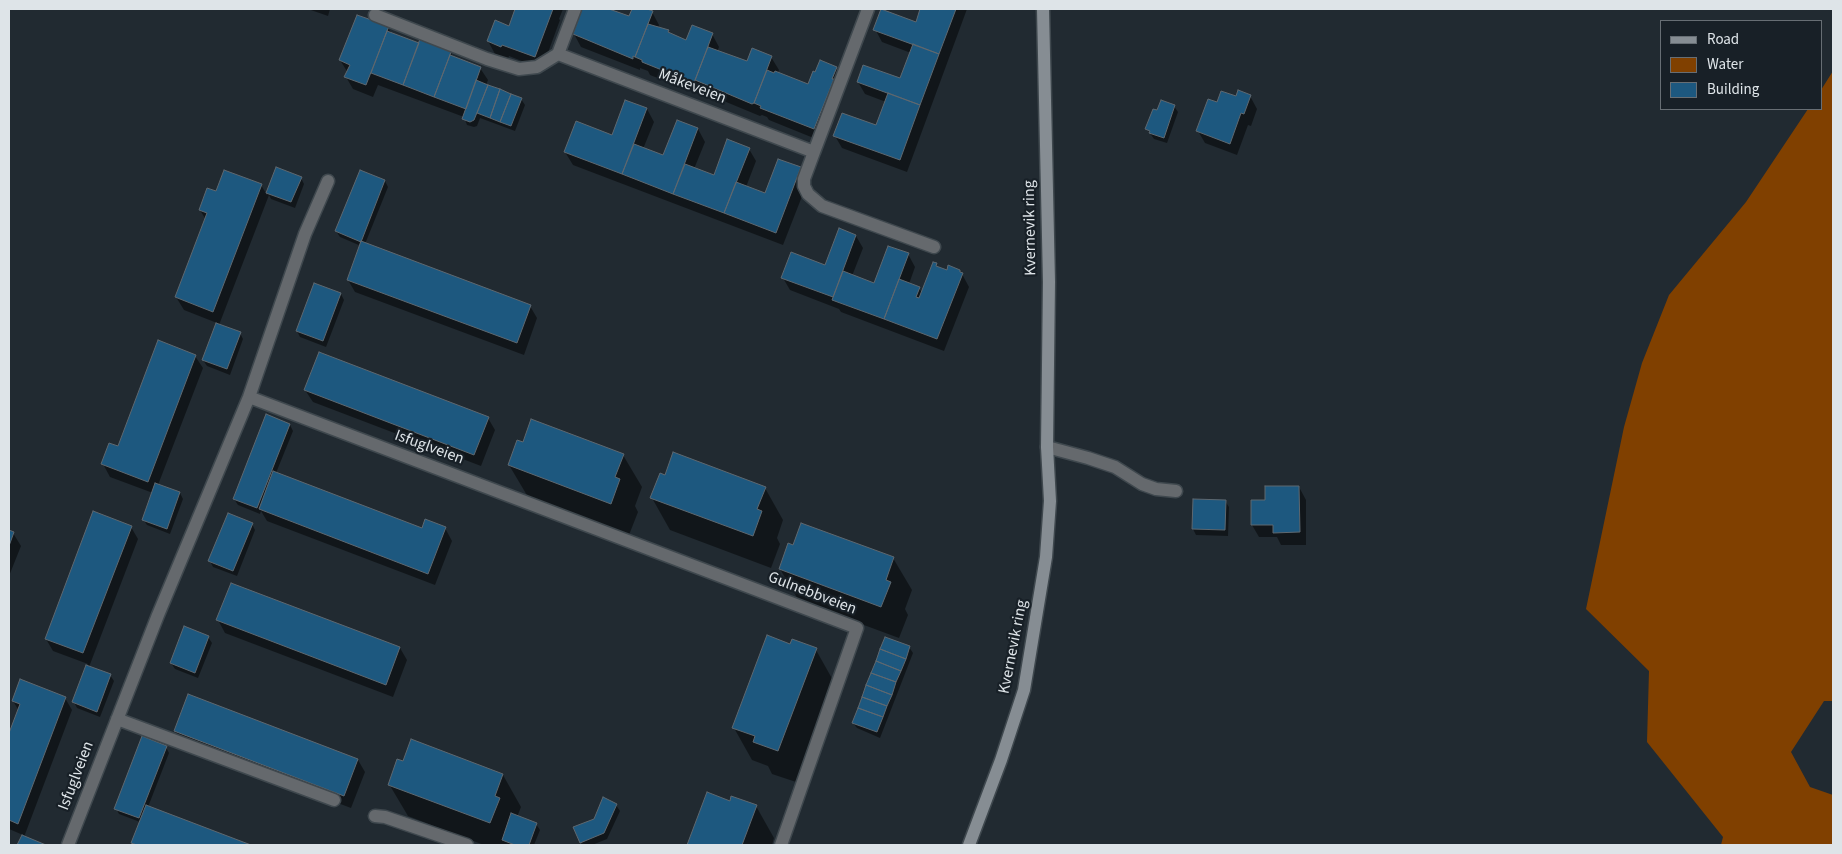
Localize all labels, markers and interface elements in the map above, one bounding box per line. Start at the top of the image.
legend [1660,20,1822,110]
text: Road [1707,29,1739,50]
text: Water [1707,54,1743,75]
street label: Måkeveien [655,65,729,109]
text: Building [1707,79,1759,100]
street label: Kvernevik ring [1021,180,1041,276]
street label: Isfuglveien [392,427,466,469]
street label: Gulnebbveien [765,568,859,620]
street label: Kvernevik ring [995,598,1033,696]
street label: Isfuglveien [55,739,99,813]

